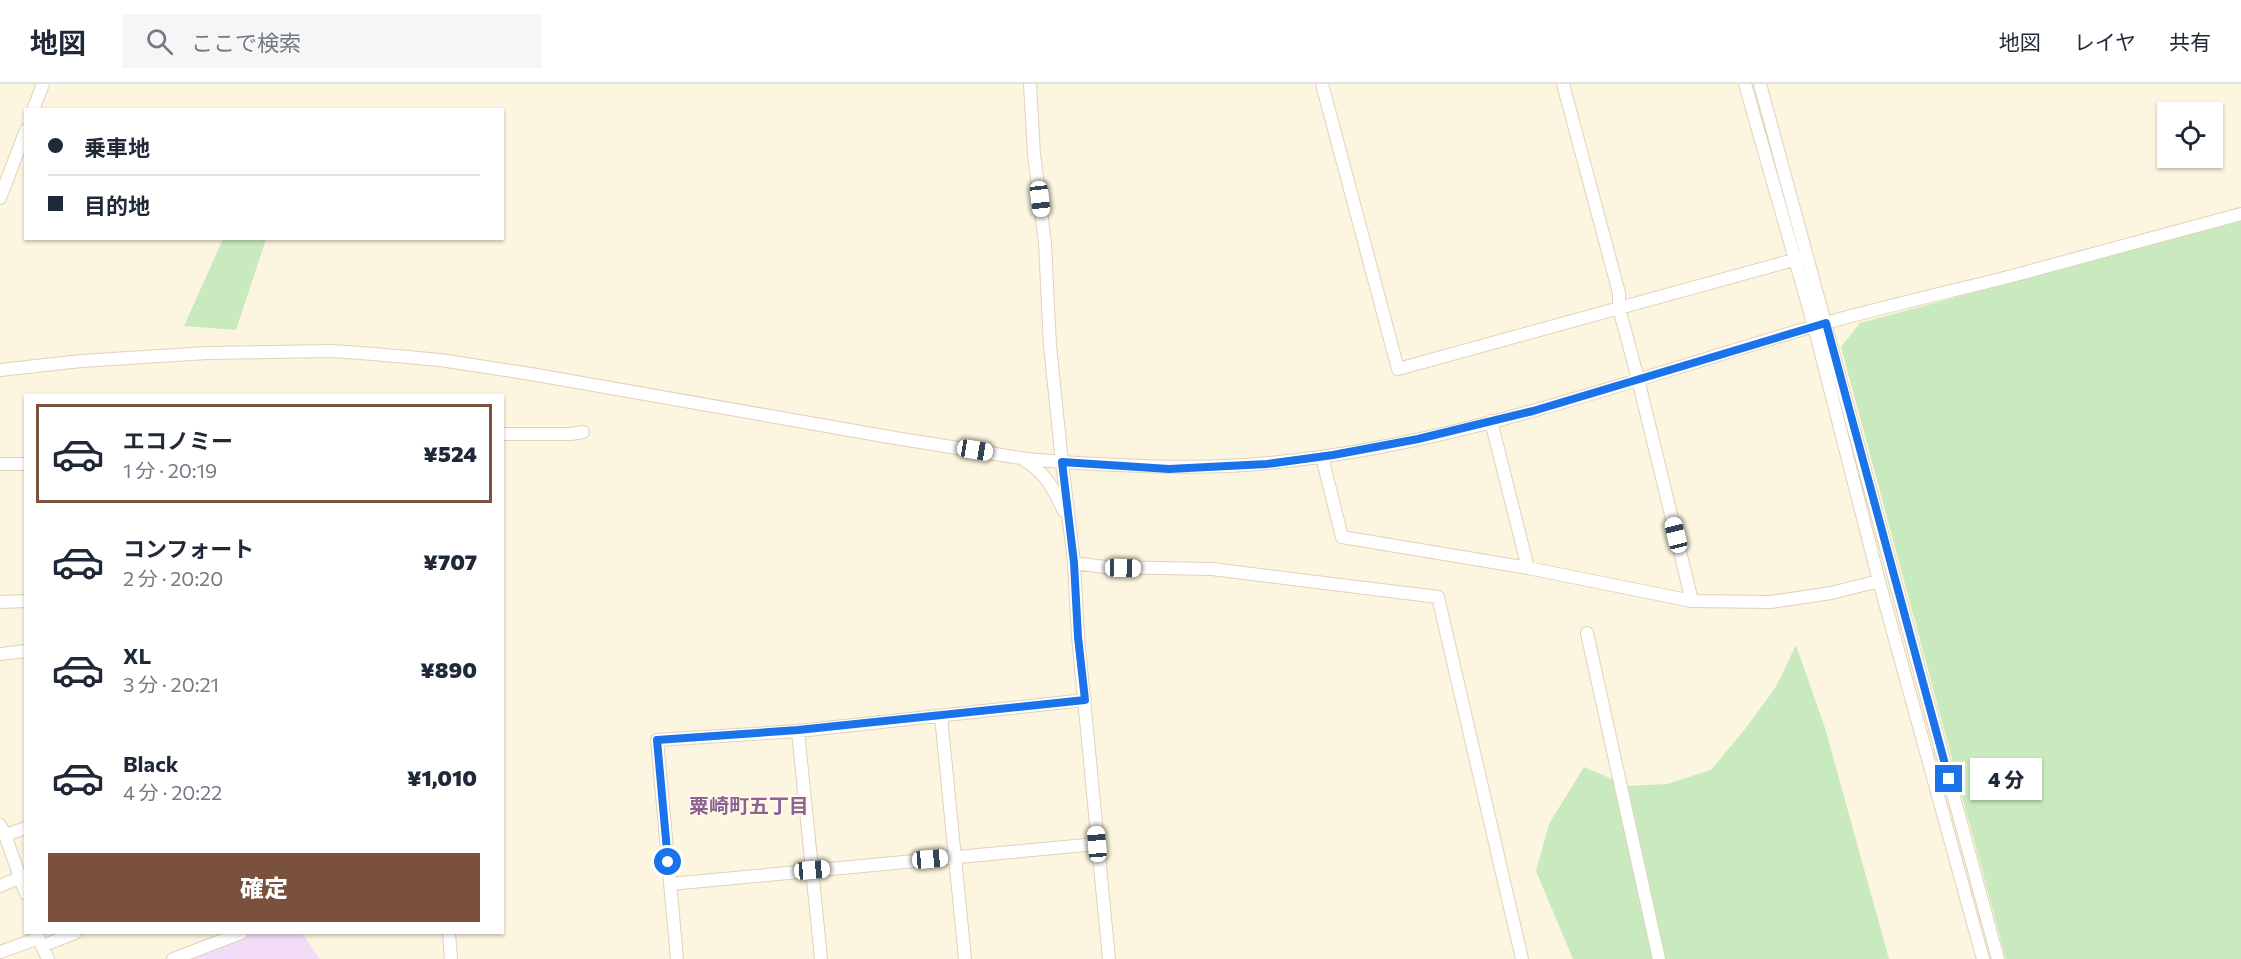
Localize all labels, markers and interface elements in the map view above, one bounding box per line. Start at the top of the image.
search box [122,14,542,68]
text: 地図 [30,25,86,59]
icon: search [143,25,176,58]
text: ここで検索 [191,29,301,56]
text: 地図 [1999,29,2041,54]
text: レイヤ [2074,29,2136,54]
text: 共有 [2169,29,2211,54]
map controls [2157,102,2223,168]
button: locate [2157,102,2223,168]
text: 乗車地 [84,134,150,161]
car [1029,180,1051,218]
text: 目的地 [84,192,150,219]
icon: car [51,427,105,481]
text: エコノミー [123,427,233,454]
car [956,438,994,462]
text: ¥524 [423,440,477,467]
text: 1 分 · 20:19 [123,458,217,482]
car [1663,515,1689,555]
icon: car [51,535,105,589]
text: コンフォート [123,535,254,562]
text: ¥707 [423,548,477,575]
car [1105,559,1141,577]
text: 2 分 · 20:20 [123,566,223,590]
text: XL [123,642,151,669]
icon: car [51,643,105,697]
text: ¥890 [420,656,477,683]
text: 3 分 · 20:21 [123,672,219,696]
text: Black [123,750,178,777]
icon: car [51,751,105,805]
callout: 4 分 [1970,758,2042,800]
text: ¥1,010 [407,764,477,791]
route end [1935,765,1962,792]
text: 4 分 [1988,767,2024,791]
text: 4 分 · 20:22 [123,780,222,804]
district label: 粟崎町五丁目 [689,793,809,817]
car [1086,825,1108,863]
route start [654,848,681,875]
car [911,848,949,870]
button: 確定 [48,853,480,922]
car [793,859,831,881]

